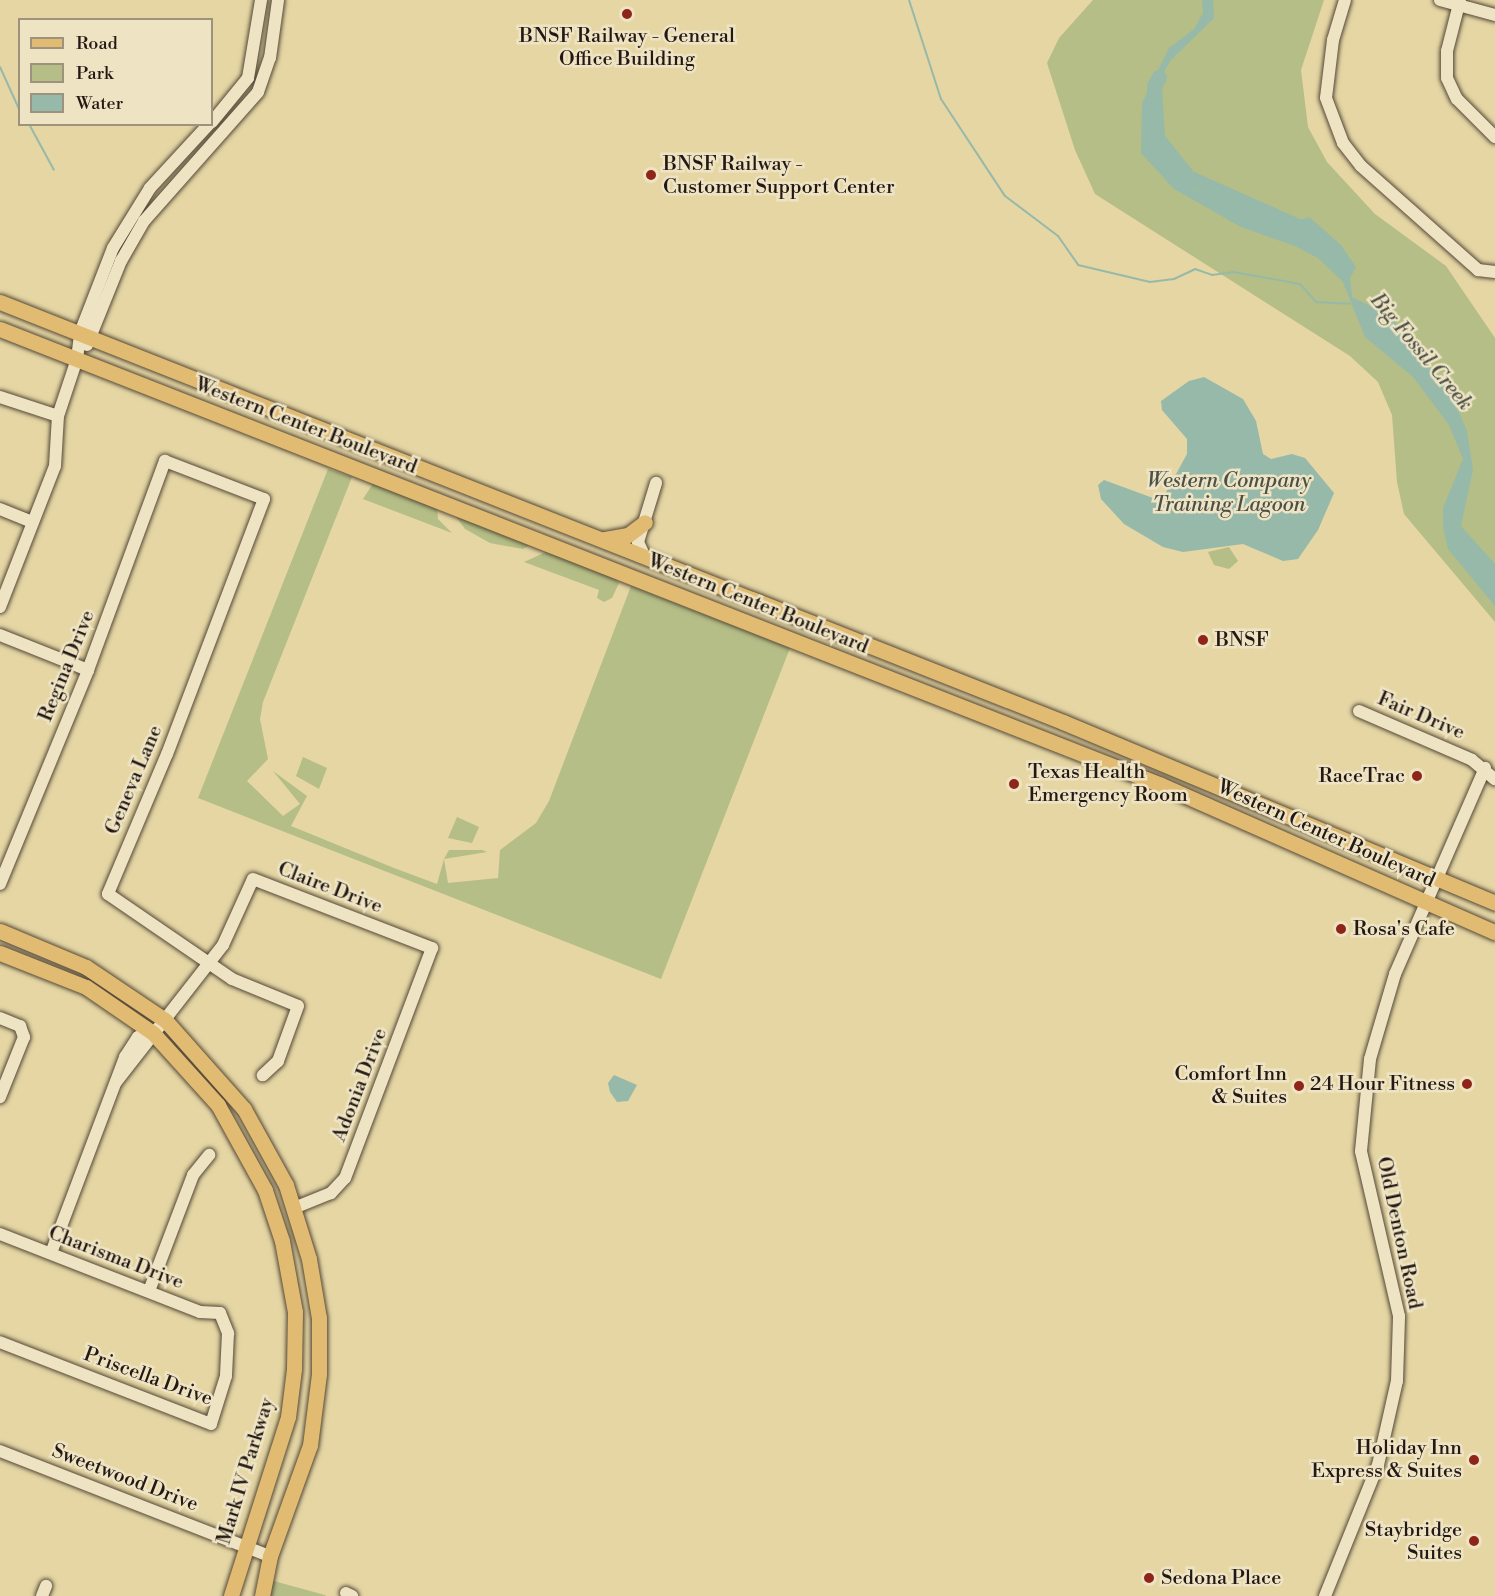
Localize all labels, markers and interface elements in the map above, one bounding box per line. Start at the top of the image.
marker: BNSF Railway - General Office Building [620,7,634,21]
legend [18,18,213,126]
place label: BNSF Railway - General Office Building [519,24,735,71]
text: Road [76,32,118,55]
text: Park [76,62,113,85]
text: Water [76,92,123,115]
place label: BNSF Railway - Customer Support Center [663,152,895,199]
marker: BNSF Railway - Customer Support Center [644,168,658,182]
water label: Big Fossil Creek [1364,288,1478,416]
street label: Western Center Boulevard [192,373,420,479]
water label: Western Company Training Lagoon [1147,468,1311,518]
street label: Western Center Boulevard [644,549,872,659]
street label: Regina Drive [34,607,100,725]
place label: BNSF [1215,628,1269,652]
marker: BNSF [1196,633,1210,647]
street label: Fair Drive [1374,687,1468,745]
street label: Geneva Lane [100,722,168,838]
place label: Texas Health Emergency Room [1028,760,1188,807]
place label: RaceTrac [1318,764,1405,788]
marker: RaceTrac [1410,769,1424,783]
marker: Texas Health Emergency Room [1005,775,1023,793]
street label: Western Center Boulevard [1213,775,1439,893]
street label: Claire Drive [274,857,386,919]
place label: Rosa's Cafe [1353,917,1455,941]
marker: Rosa's Cafe [1334,922,1348,936]
street label: Adonia Drive [327,1025,393,1145]
place label: Comfort Inn & Suites [1175,1062,1287,1109]
place label: 24 Hour Fitness [1310,1072,1455,1096]
marker: 24 Hour Fitness [1460,1077,1474,1091]
marker: Comfort Inn & Suites [1292,1079,1306,1093]
street label: Old Denton Road [1371,1155,1427,1311]
street label: Charisma Drive [45,1221,187,1295]
street label: Priscella Drive [80,1343,216,1411]
street label: Mark IV Parkway [212,1395,280,1547]
place label: Holiday Inn Express & Suites [1311,1436,1462,1483]
street label: Sweetwood Drive [49,1439,201,1517]
marker: Holiday Inn Express & Suites [1467,1453,1481,1467]
place label: Staybridge Suites [1365,1518,1462,1565]
marker: Staybridge Suites [1467,1534,1481,1548]
place label: Sedona Place [1161,1566,1281,1590]
marker: Sedona Place [1142,1571,1156,1585]

